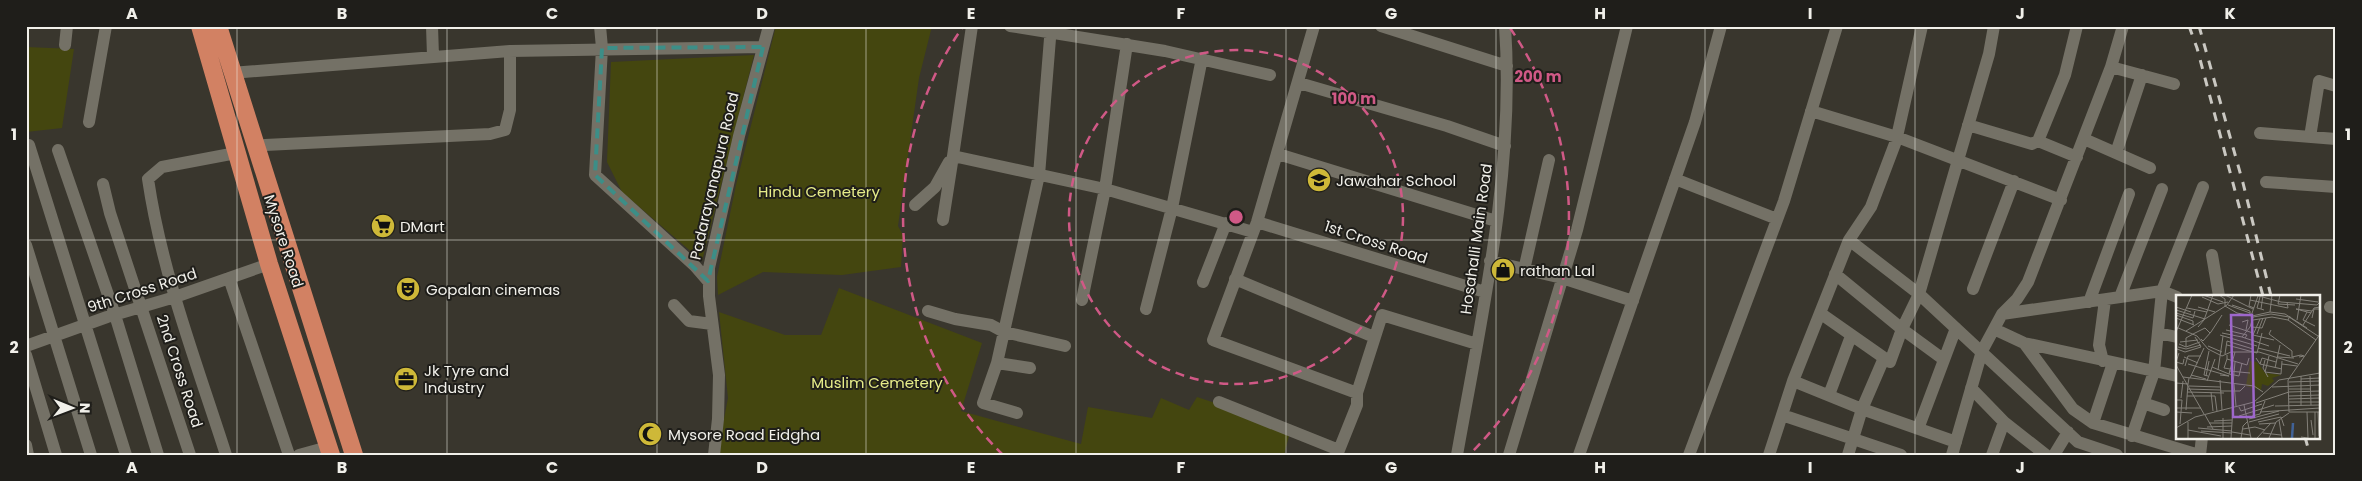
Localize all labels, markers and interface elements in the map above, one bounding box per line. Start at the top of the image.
text: A [126,2,138,25]
text: B [337,2,347,25]
text: C [546,2,558,25]
text: D [756,2,768,25]
text: E [967,2,975,25]
text: F [1177,2,1186,25]
text: G [1385,2,1397,25]
text: H [1594,2,1606,25]
text: I [1808,2,1812,25]
text: J [2015,2,2025,25]
text: K [2224,2,2236,25]
text: 200 m [1514,66,1562,87]
text: 100 m [1332,88,1376,109]
street label: Padarayanapura Road [684,90,744,262]
text: 1 [11,123,17,146]
text: 1 [2345,123,2351,146]
street label: Hosahalli Main Road [1455,162,1497,316]
school or university icon: Jawahar School [1306,167,1332,193]
place label: Jawahar School [1336,170,1456,191]
park label: Hindu Cemetery [758,181,880,202]
street label: Mysore Road [259,192,309,290]
centre of rings [1227,208,1245,226]
supermarket icon: DMart [370,213,396,239]
street label: 1st Cross Road [1322,215,1430,269]
place label: DMart [400,216,445,237]
shop icon: rathan Lal [1490,257,1516,283]
place label: rathan Lal [1520,260,1595,281]
street label: 9th Cross Road [85,262,199,318]
theatre icon: Gopalan cinemas [395,276,421,302]
place label: Gopalan cinemas [426,279,560,300]
inset map [2176,295,2320,438]
street label: 2nd Cross Road [152,312,208,430]
text: 2 [9,336,19,359]
text: 2 [2343,336,2353,359]
place label: Jk Tyre and Industry [424,360,509,398]
office icon: Jk Tyre and Industry [393,366,419,392]
park label: Muslim Cemetery [811,372,943,393]
north arrow [48,384,98,434]
text: N [75,403,95,414]
mosque icon: Mysore Road Eidgha [637,421,663,447]
place label: Mysore Road Eidgha [668,424,820,445]
text: A [126,456,138,479]
text: B [337,456,347,479]
text: C [546,456,558,479]
text: D [756,456,768,479]
text: E [967,456,975,479]
text: F [1177,456,1186,479]
text: G [1385,456,1397,479]
text: H [1594,456,1606,479]
text: I [1808,456,1812,479]
text: J [2015,456,2025,479]
text: K [2224,456,2236,479]

